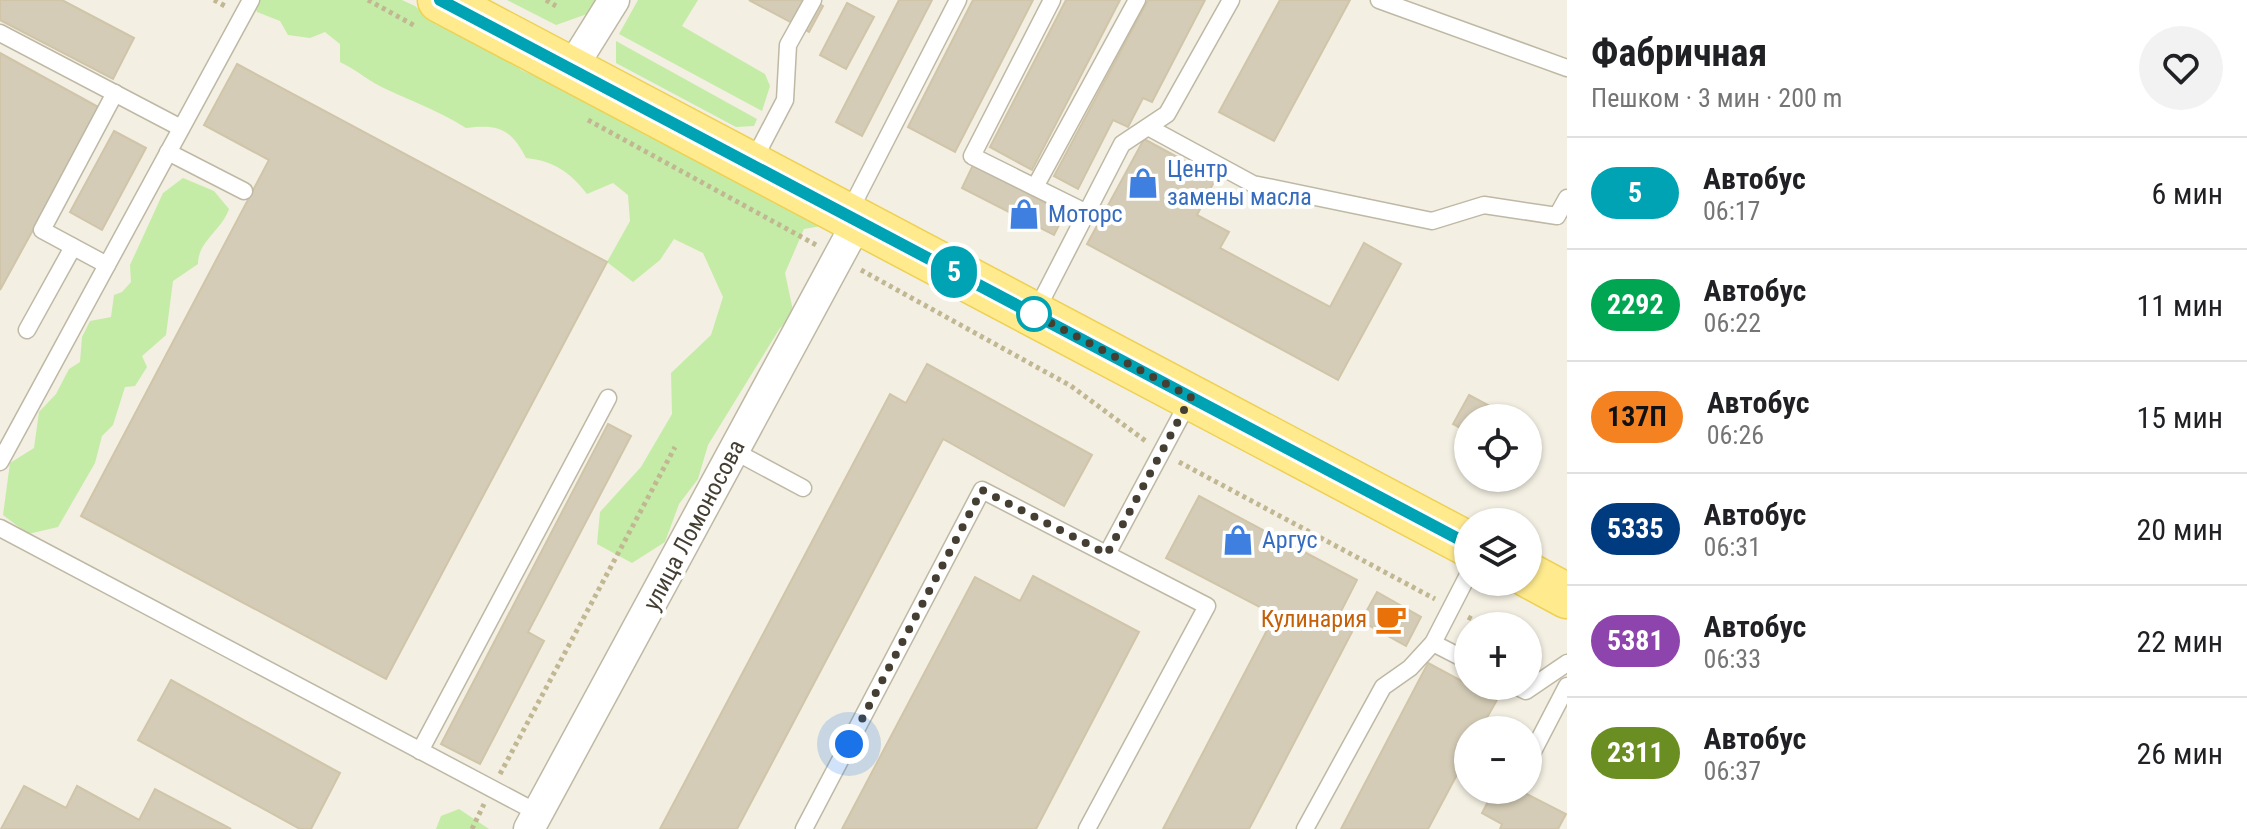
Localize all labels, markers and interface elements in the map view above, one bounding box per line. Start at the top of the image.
button: heart [2139,26,2223,110]
text: Фабричная [1591,31,1767,75]
text: Пешком · 3 мин · 200 m [1591,83,1842,113]
place label: Центр замены масла [1167,155,1312,211]
text: Автобус [1703,161,1806,196]
shop icon: Центр замены масла [1126,166,1160,200]
text: 5 [1628,176,1642,209]
text: 6 мин [2151,176,2223,211]
text: 06:17 [1703,196,1760,226]
shop icon: Моторс [1007,197,1041,231]
place label: Моторс [1048,200,1123,228]
line badge: 5 [928,246,980,298]
text: 5 [947,255,961,288]
text: Автобус [1704,273,1806,308]
text: 2292 [1607,288,1664,321]
text: 11 мин [2137,288,2223,323]
unlabelled marker [1017,297,1051,331]
text: 06:22 [1704,308,1761,338]
text: Автобус [1707,385,1809,420]
text: 137П [1607,400,1667,433]
text: 15 мин [2137,400,2223,435]
map controls [1454,404,1542,804]
button: locate [1454,404,1542,492]
text: 06:26 [1707,420,1764,450]
street label: улица Ломоносова [637,435,751,615]
text: Автобус [1704,497,1806,532]
button: layers [1454,508,1542,596]
text: 5335 [1607,512,1664,545]
text: 20 мин [2137,512,2223,547]
shop icon: Аргус [1221,523,1255,557]
place label: Аргус [1262,526,1318,554]
text: 06:31 [1704,532,1761,562]
cafe icon: Кулинария [1374,602,1408,636]
place label: Кулинария [1261,605,1367,633]
text: Автобус [1704,609,1806,644]
button: + [1454,612,1542,700]
text: 5381 [1607,624,1664,657]
text: 22 мин [2137,624,2223,659]
text: 06:33 [1704,644,1761,674]
button: − [1454,716,1542,804]
text: Автобус [1704,721,1806,756]
your location [829,724,869,764]
text: 2311 [1607,736,1664,769]
text: 26 мин [2137,736,2223,771]
text: 06:37 [1704,756,1761,786]

